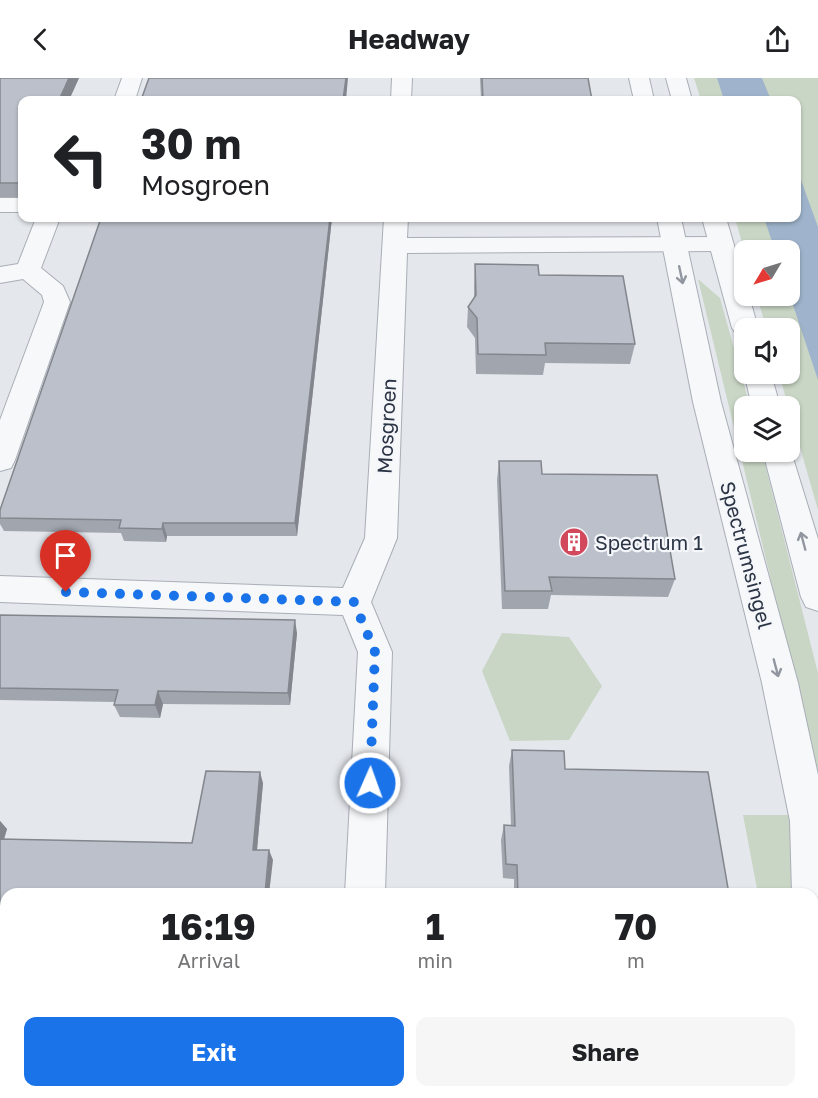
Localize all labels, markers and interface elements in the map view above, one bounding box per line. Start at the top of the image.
icon: back [24,23,57,56]
text: Headway [348,23,470,55]
icon: share [761,23,794,56]
text: 30 m [141,118,241,168]
icon: left [42,120,120,198]
text: Mosgroen [141,169,270,201]
north arrow [734,240,800,306]
map controls [734,240,800,462]
one-way arrow [676,264,687,284]
button: sound [734,318,800,384]
street label: Mosgroen [372,378,400,474]
button: layers [734,396,800,462]
street label: Spectrumsingel [716,479,778,631]
building icon: Spectrum 1 [558,526,590,558]
pin [40,530,91,592]
place label: Spectrum 1 [595,530,703,554]
one-way arrow [796,532,808,551]
icon: arrive [49,539,82,572]
one-way arrow [771,658,783,677]
position arrow [338,751,402,815]
text: 16:19 [162,905,256,948]
text: 1 [426,905,444,948]
text: 70 [614,905,657,948]
text: Arrival [177,948,240,972]
text: min [417,948,453,972]
text: m [627,948,645,972]
button: Exit [24,1017,404,1086]
button: Share [416,1017,795,1086]

